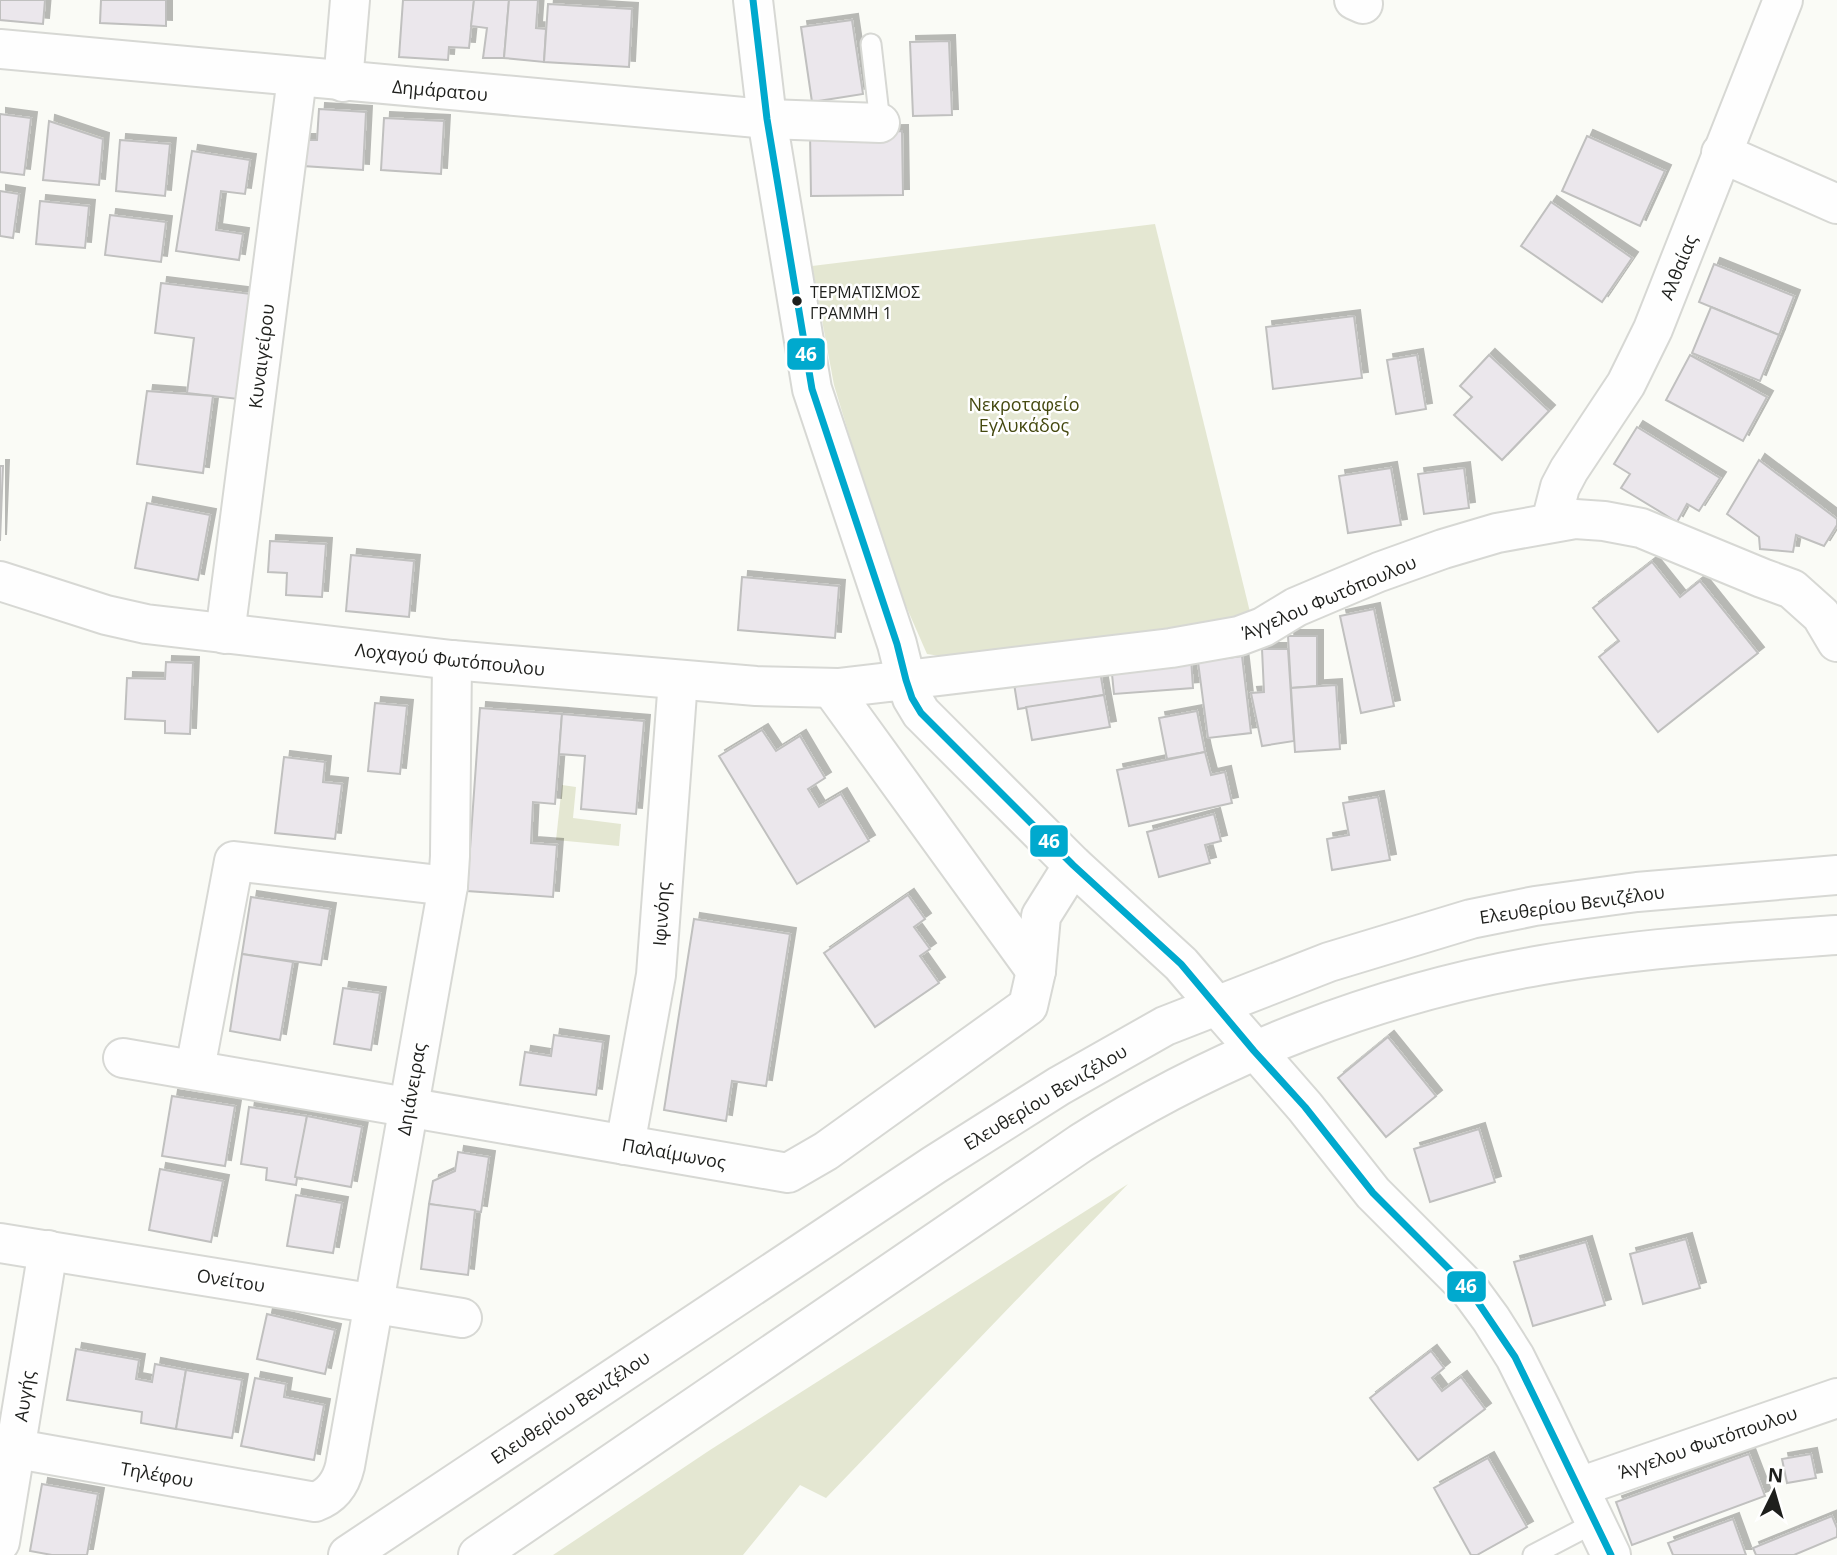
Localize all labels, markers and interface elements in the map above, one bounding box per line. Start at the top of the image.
street label: Δημάρατου [391,74,489,106]
street label: Αλθαίας [1654,230,1702,303]
place label: ΤΕΡΜΑΤΙΣΜΟΣ ΓΡΑΜΜΗ 1 [810,281,920,324]
marker: ΤΕΡΜΑΤΙΣΜΟΣ ΓΡΑΜΜΗ 1 [790,294,804,308]
street label: Κυναιγείρου [243,302,279,410]
line badge: 46 [786,337,826,371]
text: 46 [795,341,817,367]
park label: Νεκροταφείο Εγλυκάδος [968,392,1080,437]
street label: Άγγελου Φωτόπουλου [1238,549,1420,645]
street label: Λοχαγού Φωτόπουλου [354,637,546,681]
line badge: 46 [1029,824,1069,858]
text: 46 [1038,828,1060,854]
street label: Ελευθερίου Βενιζέλου [1478,879,1666,929]
street label: Ιφινόης [647,881,675,947]
street label: Ελευθερίου Βενιζέλου [959,1039,1131,1155]
street label: Δηιάνειρας [391,1041,431,1137]
street label: Παλαίμωνος [620,1132,728,1174]
street label: Ονείτου [195,1263,267,1297]
line badge: 46 [1446,1270,1487,1303]
text: 46 [1455,1273,1477,1299]
street label: Ελευθερίου Βενιζέλου [486,1345,654,1469]
street label: Αυγής [8,1368,40,1423]
street label: Άγγελου Φωτόπουλου [1616,1400,1800,1484]
street label: Τηλέφου [119,1456,195,1492]
north arrow [1739,1457,1809,1527]
text: N [1767,1461,1784,1489]

